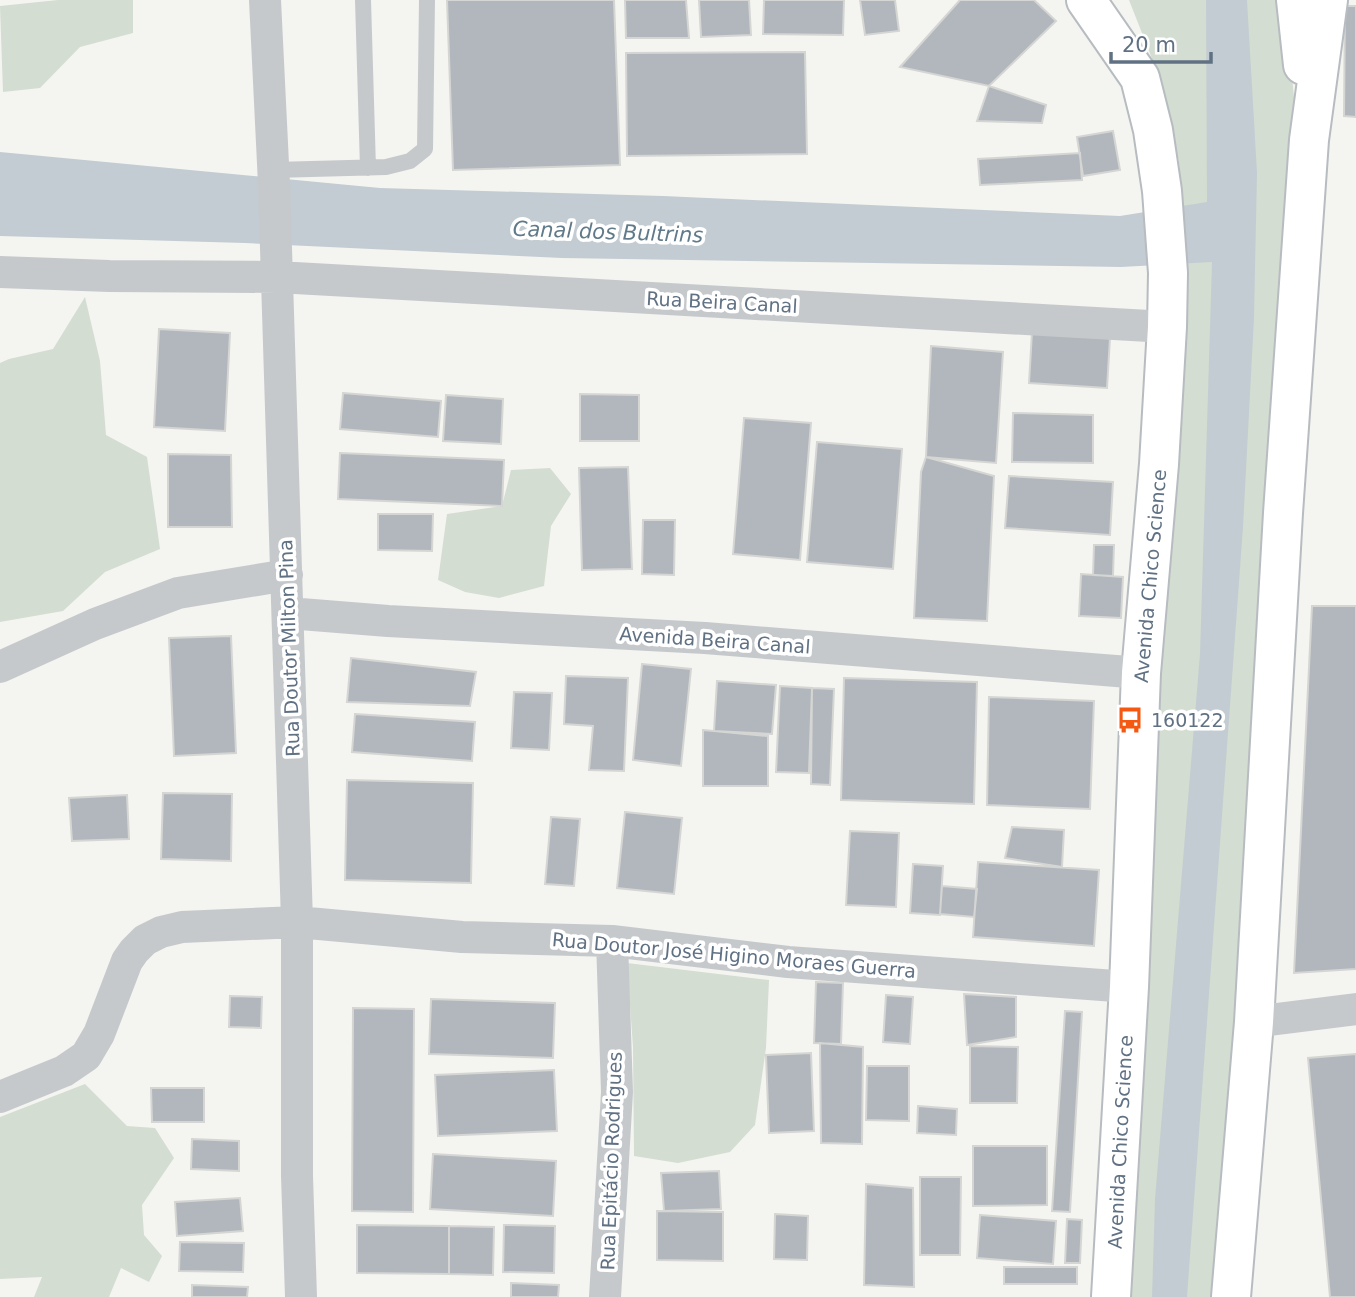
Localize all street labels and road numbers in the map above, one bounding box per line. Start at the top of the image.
street label: Rua Beira Canal [646,287,798,317]
street label: Avenida Chico Science [1130,468,1170,684]
street label: Rua Doutor Milton Pina [274,539,304,757]
street label: Avenida Beira Canal [619,622,811,658]
street label: Rua Doutor José Higino Moraes Guerra [551,928,917,982]
street label: Avenida Chico Science [1103,1034,1137,1250]
street label: Rua Epitácio Rodrigues [596,1051,626,1271]

